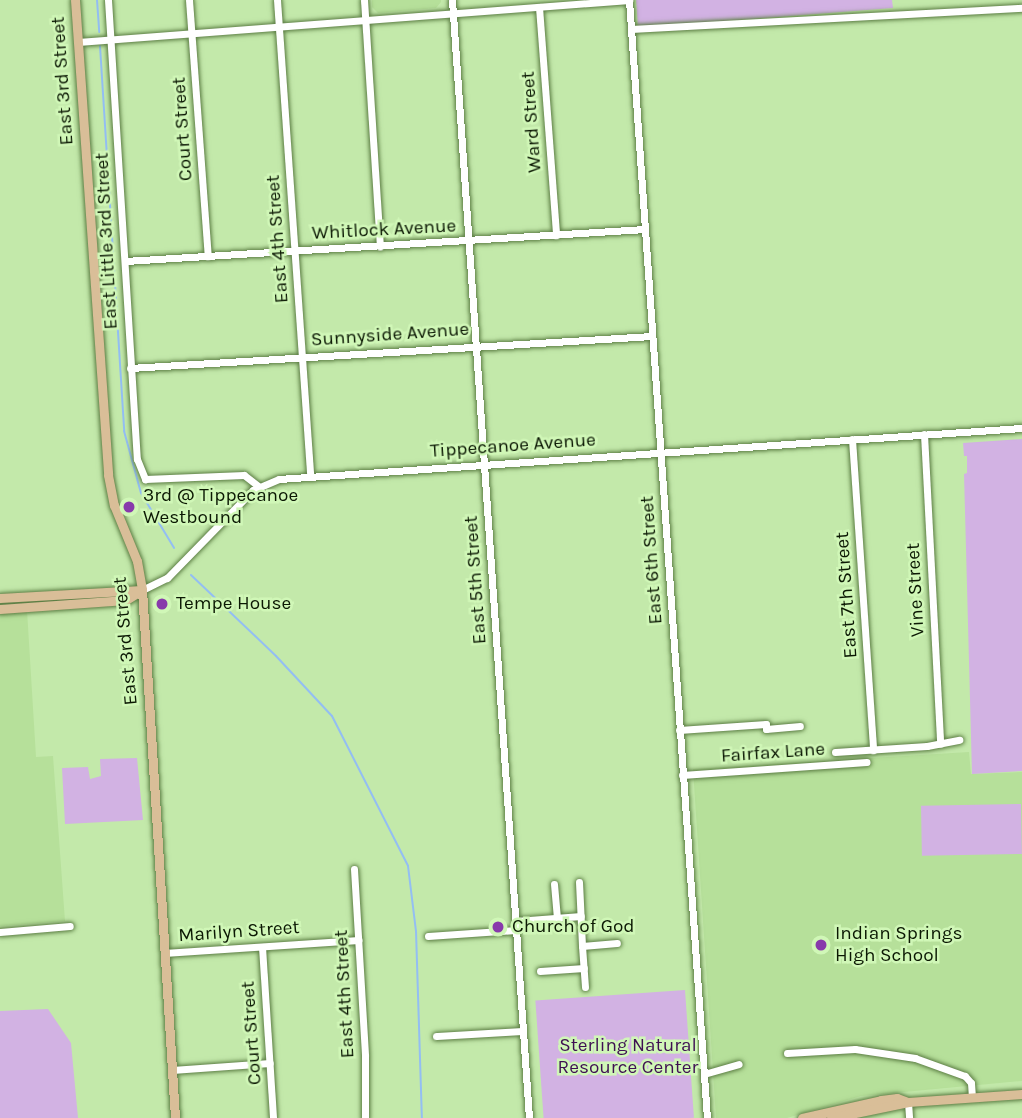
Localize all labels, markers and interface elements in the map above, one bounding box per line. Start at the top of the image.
street label: East 3rd Street [47,16,79,146]
street label: Ward Street [517,71,547,173]
street label: Court Street [168,76,198,182]
street label: East Little 3rd Street [91,152,123,330]
street label: East 4th Street [262,174,294,304]
street label: Whitlock Avenue [311,215,457,245]
street label: Sunnyside Avenue [310,318,470,352]
street label: Tippecanoe Avenue [429,429,597,463]
place label: 3rd @ Tippecanoe Westbound [143,485,298,529]
street label: East 6th Street [636,495,668,625]
marker: 3rd @ Tippecanoe Westbound [121,499,137,515]
street label: East 5th Street [460,515,492,645]
street label: East 7th Street [831,531,863,659]
street label: Vine Street [902,542,930,638]
street label: East 3rd Street [109,576,143,706]
place label: Tempe House [176,593,291,615]
marker: Tempe House [154,596,170,612]
street label: Fairfax Lane [720,738,826,768]
street label: Marilyn Street [178,916,300,948]
place label: Church of God [512,916,635,938]
marker: Church of God [490,919,506,935]
place label: Indian Springs High School [835,923,962,967]
street label: East 4th Street [330,929,360,1059]
marker: Indian Springs High School [813,937,829,953]
street label: Court Street [237,980,267,1086]
park label: Sterling Natural Resource Center [558,1035,698,1079]

